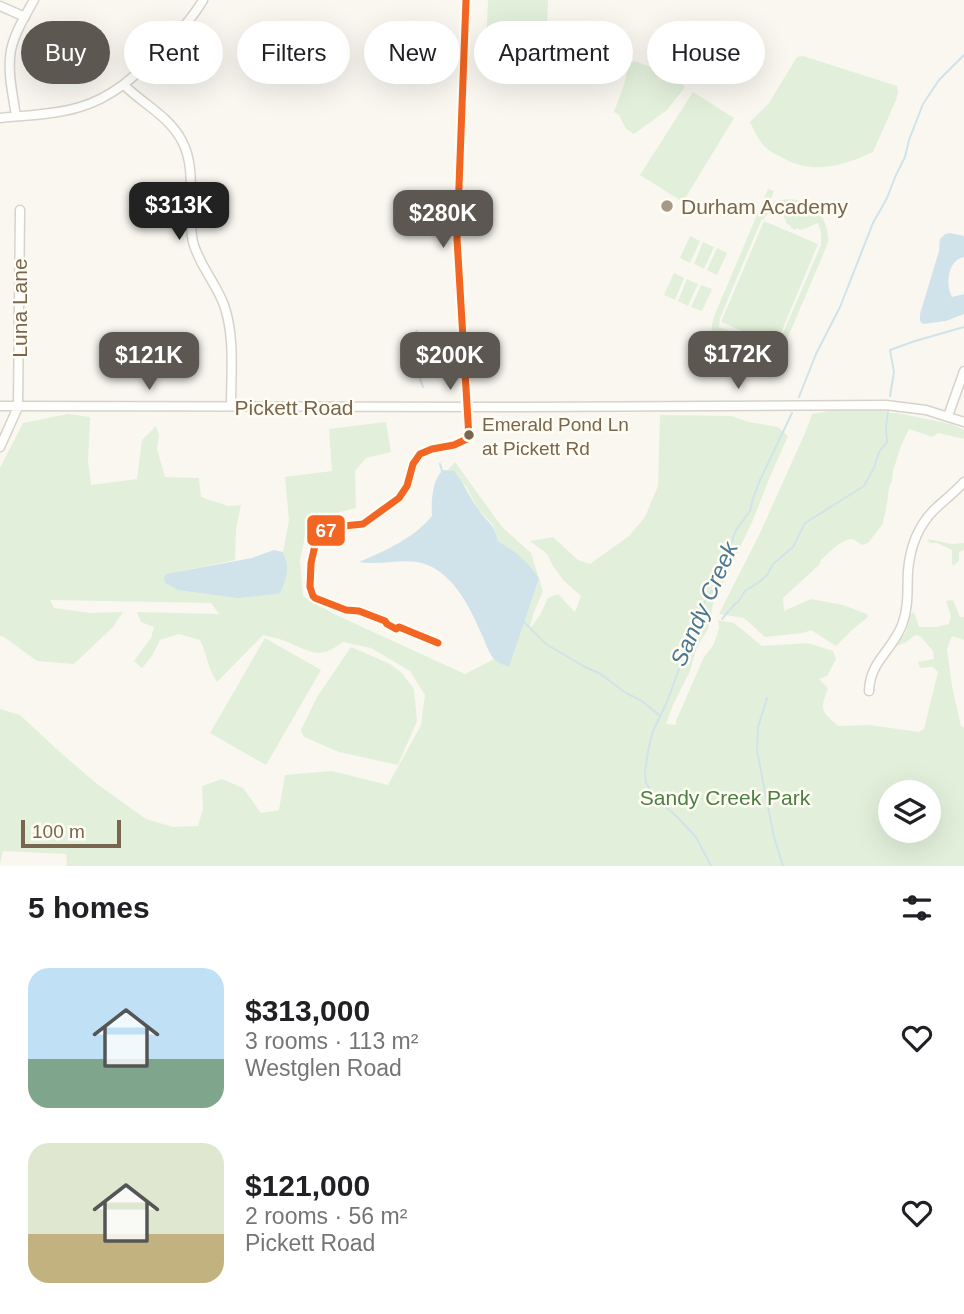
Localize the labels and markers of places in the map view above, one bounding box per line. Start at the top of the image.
pin: $313K [130,182,228,242]
pin: $280K [394,190,492,250]
place label: Durham Academy [681,195,848,218]
marker: Durham Academy [659,198,675,214]
pin: $121K [100,332,198,392]
pin: $200K [401,332,499,392]
pin: $172K [689,332,787,391]
place label: Emerald Pond Ln at Pickett Rd [482,414,629,459]
marker: Emerald Pond Ln at Pickett Rd [462,428,476,442]

